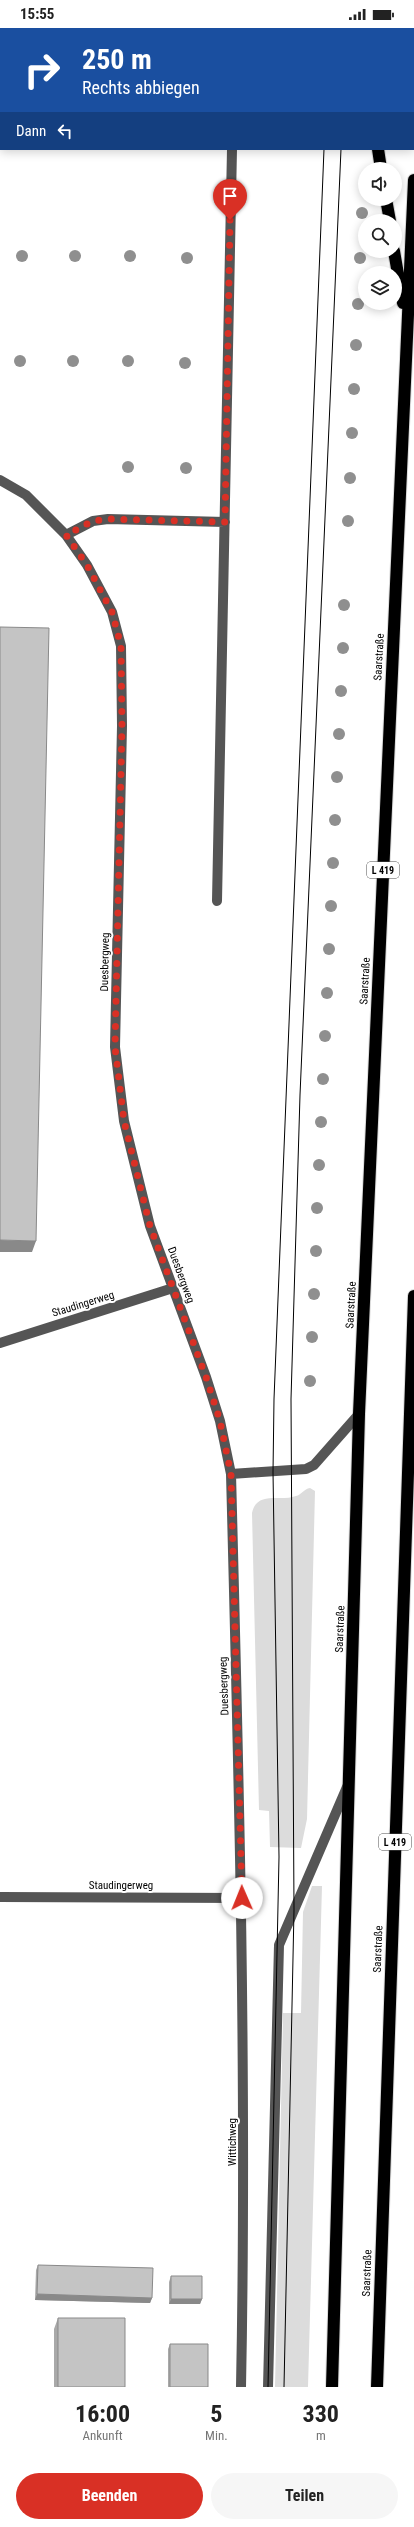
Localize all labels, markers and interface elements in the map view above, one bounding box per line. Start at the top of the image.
text: 15:55 [20,5,54,23]
text: 250 m [82,43,152,76]
icon: right [16,44,68,96]
text: Rechts abbiegen [82,77,200,98]
icon: left [54,120,76,142]
text: Dann [16,122,46,140]
map controls [358,162,402,310]
button: sound [358,162,402,206]
pin [213,179,247,220]
icon: arrive [219,185,241,207]
button: search [358,214,402,258]
button: layers [358,266,402,310]
street label: Saarstraße [371,633,387,681]
road number: L 419 [367,862,399,878]
street label: Duesbergweg [98,933,112,991]
street label: Saarstraße [357,957,373,1005]
street label: Duesbergweg [165,1245,197,1305]
street label: Saarstraße [343,1281,359,1329]
street label: Staudingerweg [50,1288,116,1320]
street label: Saarstraße [333,1605,347,1653]
street label: Duesbergweg [216,1656,232,1716]
road number: L 419 [379,1834,411,1850]
position arrow [221,1877,263,1919]
street label: Staudingerweg [89,1879,153,1892]
street label: Saarstraße [371,1925,385,1973]
street label: Wittichweg [226,2118,239,2166]
street label: Saarstraße [360,2249,374,2297]
text: 16:00 [75,2400,130,2428]
text: 5 [210,2400,222,2428]
text: 330 [303,2400,339,2428]
text: Ankunft [82,2428,123,2443]
text: Min. [205,2428,228,2443]
text: m [316,2428,326,2443]
button: Beenden [16,2473,203,2519]
button: Teilen [211,2473,398,2519]

